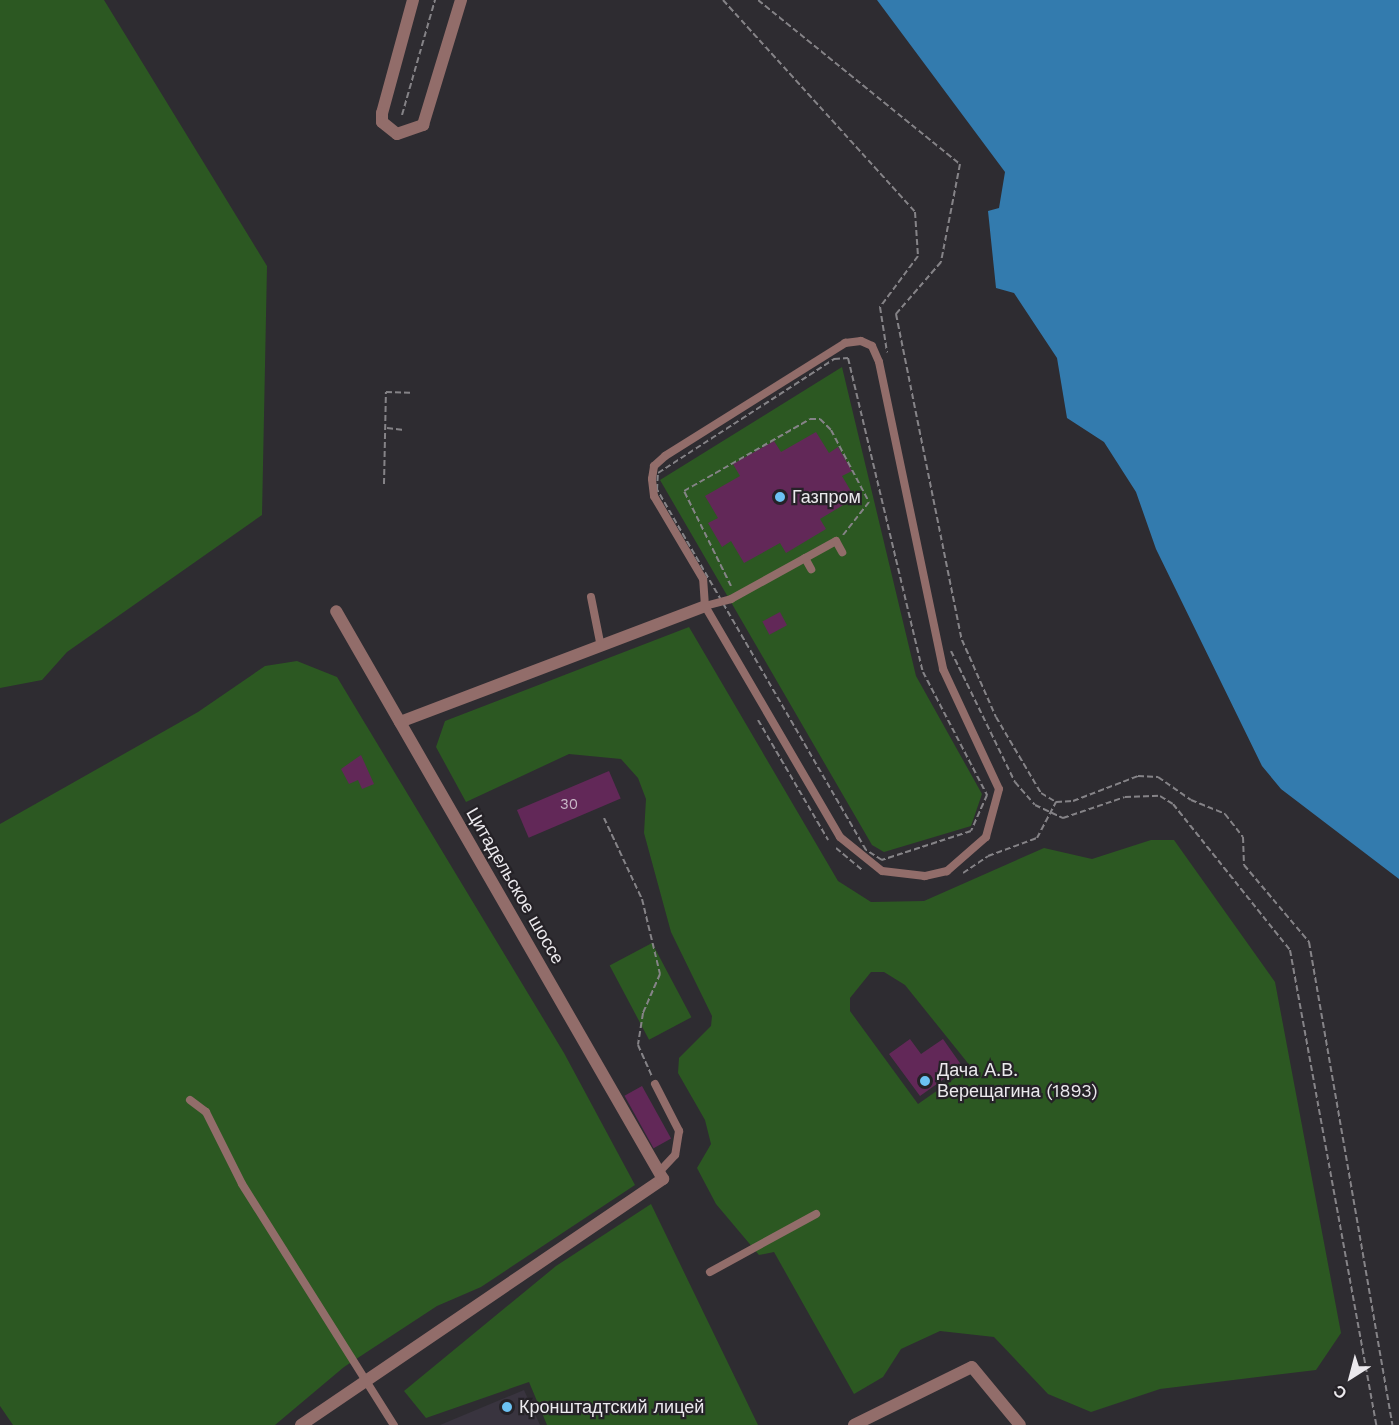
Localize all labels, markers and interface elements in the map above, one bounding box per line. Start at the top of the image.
place label: Газпром [792,486,861,508]
marker: Газпром [773,490,787,504]
house number: 30 [560,796,578,814]
street label: Цитадельское шоссе [461,804,569,968]
place label: Дача А.В. Верещагина (1893) [937,1060,1098,1102]
marker: Дача А.В. Верещагина (1893) [918,1074,932,1088]
north arrow [1321,1347,1381,1407]
text: С [1330,1381,1350,1403]
place label: Кронштадтский лицей [519,1396,704,1418]
marker: Кронштадтский лицей [500,1400,514,1414]

